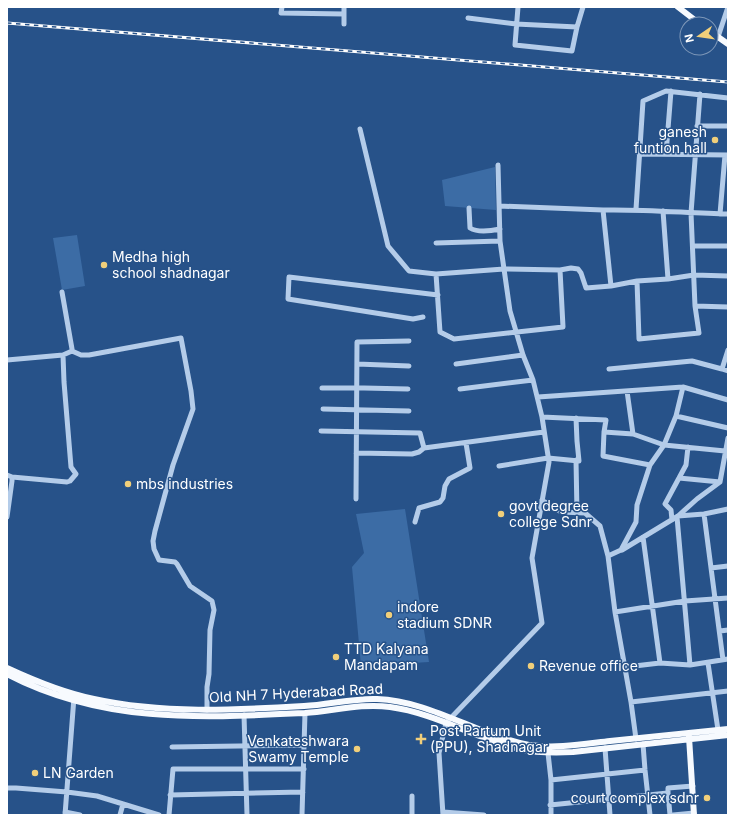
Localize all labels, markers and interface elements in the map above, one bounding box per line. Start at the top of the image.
north arrow [679,16,719,56]
text: N [681,33,697,44]
place label: ganesh funtion hall [634,123,707,156]
marker: ganesh funtion hall [710,135,720,145]
place label: Medha high school shadnagar [112,248,230,281]
marker: Medha high school shadnagar [99,260,109,270]
place label: mbs industries [136,475,233,492]
marker: mbs industries [123,479,133,489]
place label: govt degree college Sdnr [509,497,592,530]
marker: govt degree college Sdnr [496,509,506,519]
place label: indore stadium SDNR [397,598,492,631]
marker: indore stadium SDNR [384,610,394,620]
place label: TTD Kalyana Mandapam [344,640,429,673]
marker: TTD Kalyana Mandapam [331,652,341,662]
place label: Revenue office [539,657,638,674]
marker: Revenue office [526,661,536,671]
street label: Old NH 7 Hyderabad Road [209,679,383,706]
place label: Post Partum Unit (PPU), Shadnagar [430,722,548,755]
place label: Venkateshwara Swamy Temple [247,732,349,765]
marker: Post Partum Unit (PPU), Shadnagar [415,733,427,745]
marker: Venkateshwara Swamy Temple [352,744,362,754]
place label: LN Garden [43,764,114,781]
marker: LN Garden [30,768,40,778]
place label: court complex sdnr [571,789,699,806]
marker: court complex sdnr [702,793,712,803]

